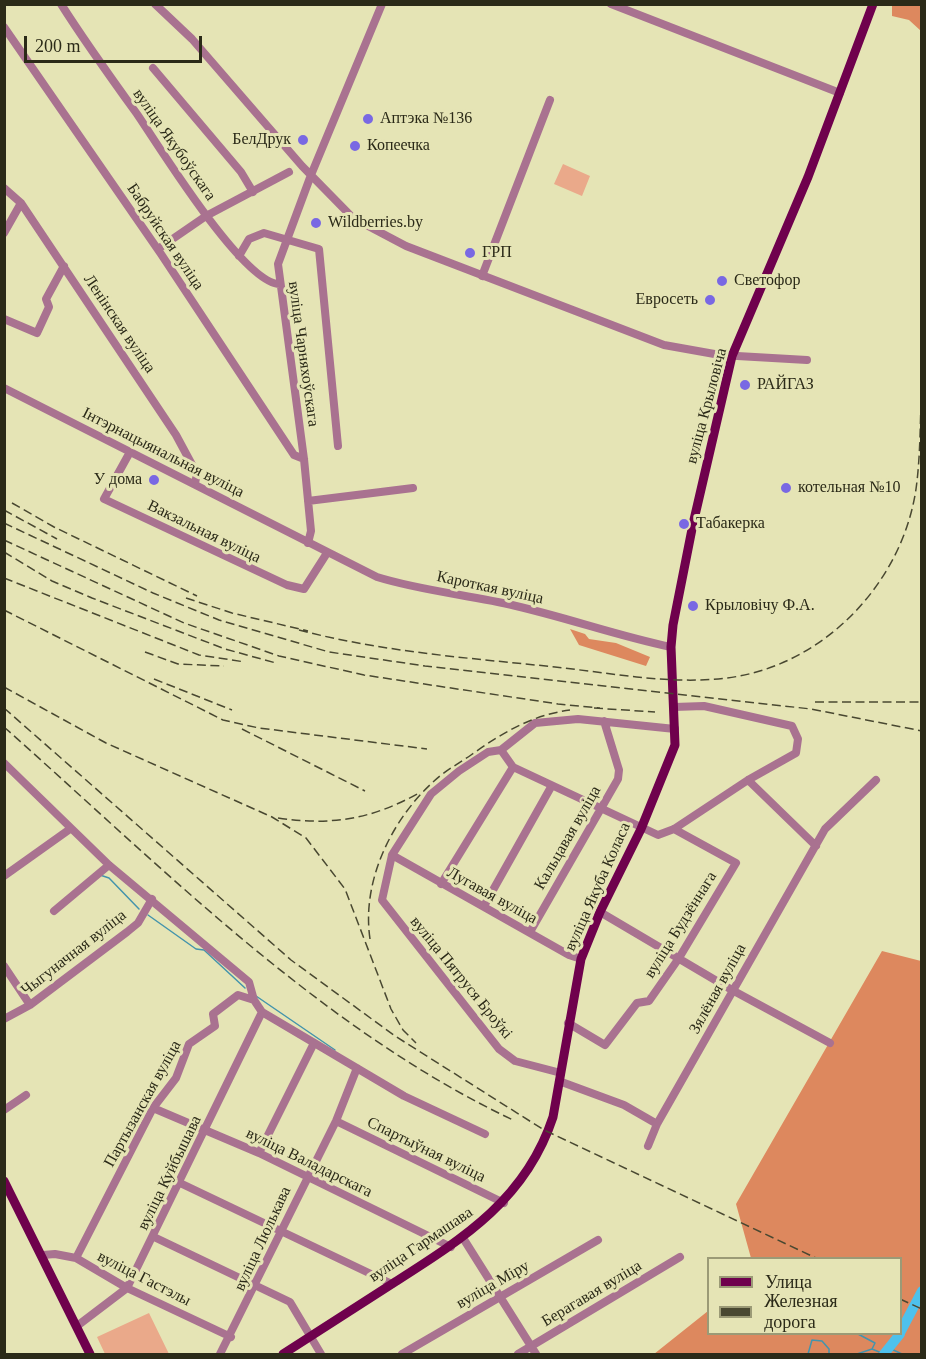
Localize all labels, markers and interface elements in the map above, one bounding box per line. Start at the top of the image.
scale bar [27,24,206,62]
text: 200 m [35,36,81,56]
street label: вуліца Якубоўскага [128,85,220,205]
place label: Аптэка №136 [380,109,472,129]
marker: Аптэка №136 [361,112,375,126]
place label: БелДрук [232,130,291,150]
marker: БелДрук [296,133,310,147]
place label: Копеечка [367,136,430,156]
marker: Копеечка [348,139,362,153]
street label: Бабруйская вуліца [122,180,208,294]
place label: Wildberries.by [328,213,423,233]
marker: Wildberries.by [309,216,323,230]
place label: ГРП [482,243,512,263]
marker: ГРП [463,246,477,260]
street label: Ленінская вуліца [79,271,159,377]
place label: Светофор [734,271,800,291]
marker: Светофор [715,274,729,288]
street label: вуліца Чарняхоўскага [283,280,323,428]
place label: Евросеть [636,290,698,310]
marker: Евросеть [703,293,717,307]
street label: вуліца Крыловіча [682,346,732,466]
place label: РАЙГАЗ [757,375,814,395]
marker: РАЙГАЗ [738,378,752,392]
street label: Інтэрнацыянальная вуліца [79,404,247,502]
place label: У дома [94,470,142,490]
marker: У дома [147,473,161,487]
place label: котельная №10 [798,478,900,498]
marker: котельная №10 [779,481,793,495]
street label: Вакзальная вуліца [144,496,264,568]
place label: Табакерка [696,514,765,534]
marker: Табакерка [677,517,691,531]
street label: Кароткая вуліца [435,567,545,609]
place label: Крыловічу Ф.А. [705,596,815,616]
marker: Крыловічу Ф.А. [686,599,700,613]
street label: Кальцавая вуліца [530,783,606,893]
street label: вуліца Якуба Коласа [561,820,635,954]
street label: Лугавая вуліца [443,863,541,929]
street label: вуліца Будзённага [641,868,721,982]
street label: Чыгуначная вуліца [18,906,130,1000]
street label: вуліца Пятруся Броўкі [406,913,516,1043]
street label: Зялёная вуліца [685,941,751,1037]
street label: Партызанская вуліца [100,1037,186,1171]
street label: вуліца Куйбышава [134,1113,206,1233]
street label: Спартыўная вуліца [364,1113,488,1187]
street label: вуліца Валадарскага [243,1124,375,1202]
street label: вуліца Люлькава [230,1184,296,1294]
street label: вуліца Гармашава [365,1203,477,1287]
street label: вуліца Гастэлы [94,1247,194,1311]
street label: вуліца Міру [453,1256,533,1314]
street label: Берагавая вуліца [539,1257,645,1331]
legend [707,1257,902,1335]
text: Улица [765,1272,812,1292]
text: Железная дорога [764,1291,838,1332]

